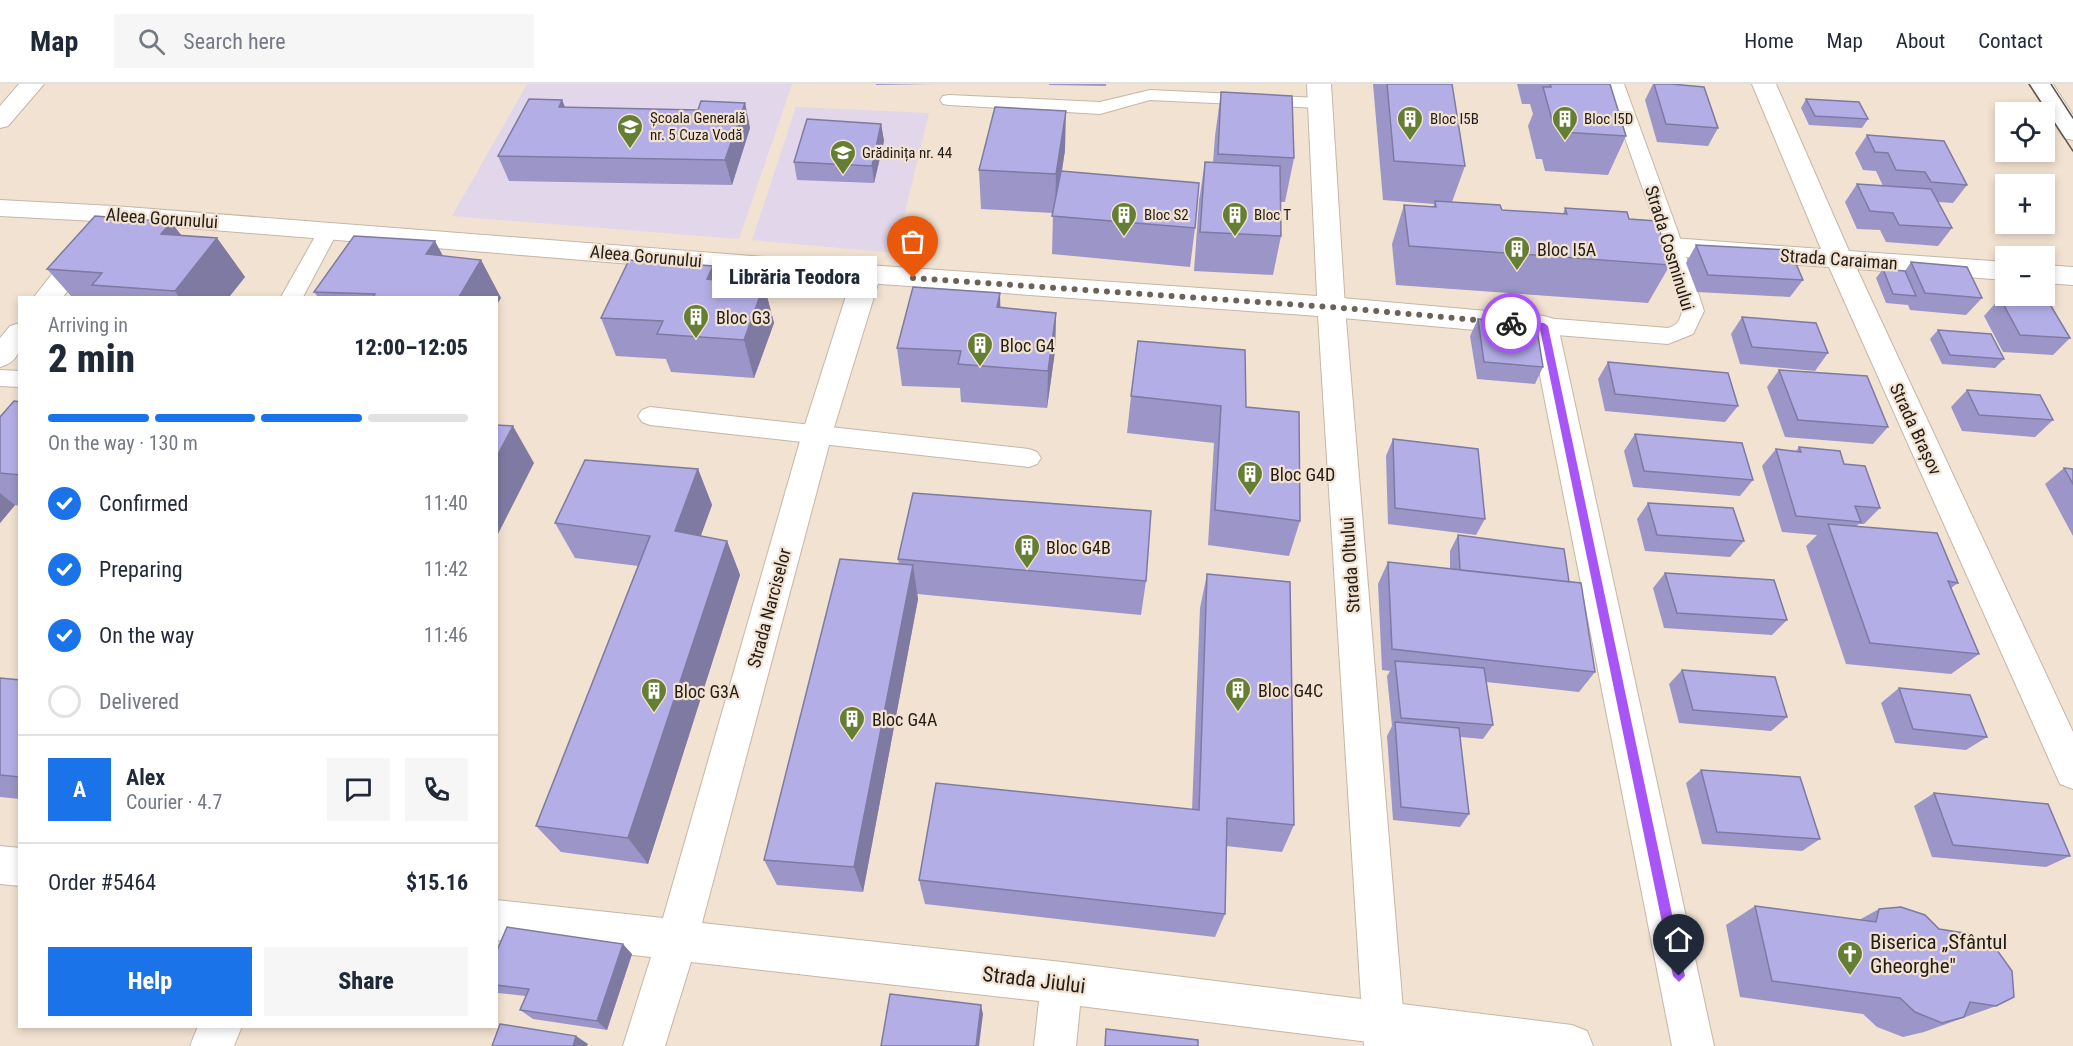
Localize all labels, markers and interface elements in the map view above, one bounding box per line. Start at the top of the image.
search box [114,14,534,68]
text: Map [30,25,78,58]
icon: search [135,25,168,58]
text: Search here [183,29,286,54]
text: Home [1744,29,1794,53]
text: Map [1827,29,1863,53]
text: About [1896,29,1945,53]
text: Contact [1978,29,2043,53]
map controls [1995,102,2055,306]
button: locate [1995,102,2055,162]
building icon: Bloc I5B [1395,104,1425,142]
building icon: Bloc I5D [1550,104,1580,142]
place label: Școala Generală nr. 5 Cuza Vodă [650,109,746,144]
place label: Bloc I5B [1430,110,1479,128]
place label: Bloc I5D [1584,110,1633,128]
school or university icon: Școala Generală nr. 5 Cuza Vodă [615,112,645,150]
school or university icon: Grădinița nr. 44 [828,138,858,176]
place label: Grădinița nr. 44 [862,144,952,162]
button: + [1995,174,2055,234]
street label: Strada Cosminului [1641,183,1699,313]
building icon: Bloc S2 [1109,200,1139,238]
building icon: Bloc T [1220,200,1250,238]
street label: Aleea Gorunului [105,204,219,232]
place label: Bloc S2 [1144,206,1189,224]
place label: Bloc T [1254,206,1291,224]
pin [887,216,938,278]
icon: bag [896,225,929,258]
building icon: Bloc I5A [1502,234,1532,272]
place label: Bloc I5A [1537,239,1597,260]
street label: Aleea Gorunului [589,241,703,271]
street label: Strada Caraiman [1780,244,1898,274]
button: − [1995,246,2055,306]
callout: Librăria Teodora [712,257,877,299]
text: Librăria Teodora [729,265,860,289]
courier [1481,293,1541,353]
building icon: Bloc G3 [681,302,711,340]
place label: Bloc G3 [716,307,771,328]
icon: bike [1495,307,1528,340]
text: Arriving in [48,313,128,337]
building icon: Bloc G4 [965,330,995,368]
text: 12:00–12:05 [354,335,468,360]
place label: Bloc G4 [1000,335,1055,356]
text: 2 min [48,336,135,382]
street label: Strada Brașov [1885,380,1946,479]
text: On the way · 130 m [48,431,198,455]
building icon: Bloc G4D [1235,459,1265,497]
place label: Bloc G4D [1270,464,1335,485]
icon: check [48,487,81,520]
text: Confirmed [99,491,188,516]
text: 11:40 [424,491,468,515]
street label: Strada Oltului [1336,516,1364,614]
building icon: Bloc G4B [1012,532,1042,570]
place label: Bloc G4B [1046,537,1111,558]
street label: Strada Narciselor [743,545,795,670]
icon: check [48,553,81,586]
text: Preparing [99,557,183,582]
text: 11:42 [424,557,468,581]
icon: check [48,619,81,652]
text: On the way [99,623,194,648]
text: 11:46 [424,623,468,647]
building icon: Bloc G4C [1223,675,1253,713]
building icon: Bloc G3A [639,676,669,714]
place label: Bloc G4C [1258,680,1323,701]
place label: Bloc G3A [674,681,740,702]
text: Delivered [99,689,179,714]
building icon: Bloc G4A [837,704,867,742]
place label: Bloc G4A [872,709,938,730]
button: chat [327,758,390,821]
button: phone [405,758,468,821]
text: Alex [126,765,165,790]
text: A [73,777,86,802]
text: Courier · 4.7 [126,790,222,814]
text: Order #5464 [48,870,156,895]
text: $15.16 [406,870,468,895]
pin [1653,914,1704,976]
icon: home [1662,923,1695,956]
place label: Biserica „Sfântul Gheorghe" [1870,930,2007,978]
church icon: Biserica „Sfântul Gheorghe" [1835,939,1865,977]
button: Help [48,947,252,1016]
button: Share [264,947,468,1016]
street label: Strada Jiului [981,962,1087,998]

